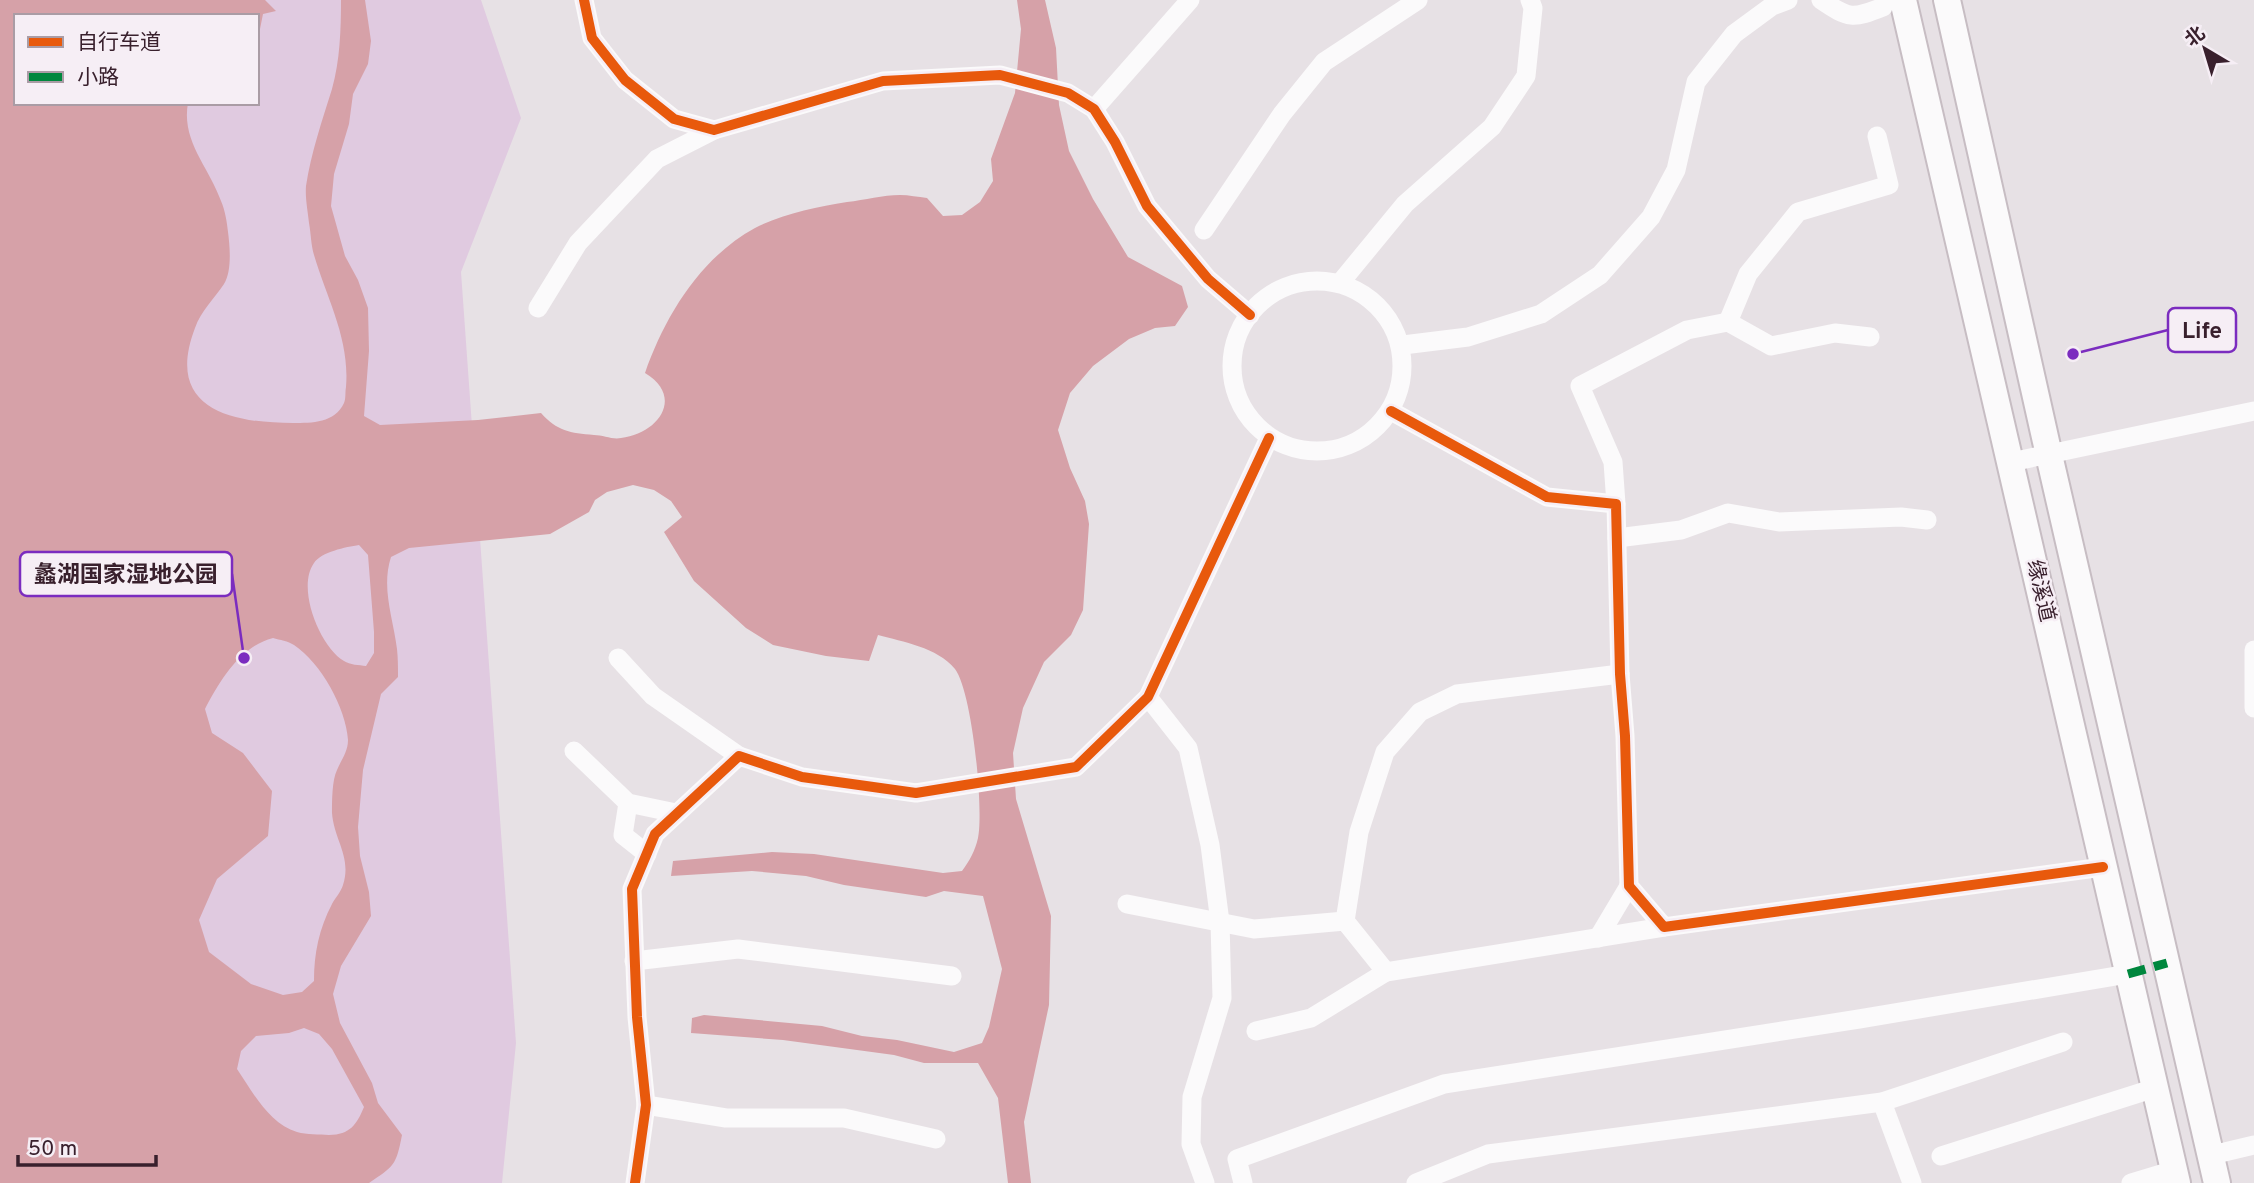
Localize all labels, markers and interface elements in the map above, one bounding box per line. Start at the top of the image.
legend [14,14,259,105]
north arrow [2170,14,2240,84]
text: 北 [2181,22,2211,52]
text: 自行车道 [77,30,161,57]
text: 小路 [77,65,119,92]
callout: Life [2168,308,2236,352]
text: Life [2182,318,2222,347]
callout: 蠡湖国家湿地公园 [20,552,232,596]
street label: 缘溪道 [2020,557,2060,625]
text: 蠡湖国家湿地公园 [34,562,218,591]
scale bar [18,1124,156,1168]
text: 50 m [28,1136,77,1163]

